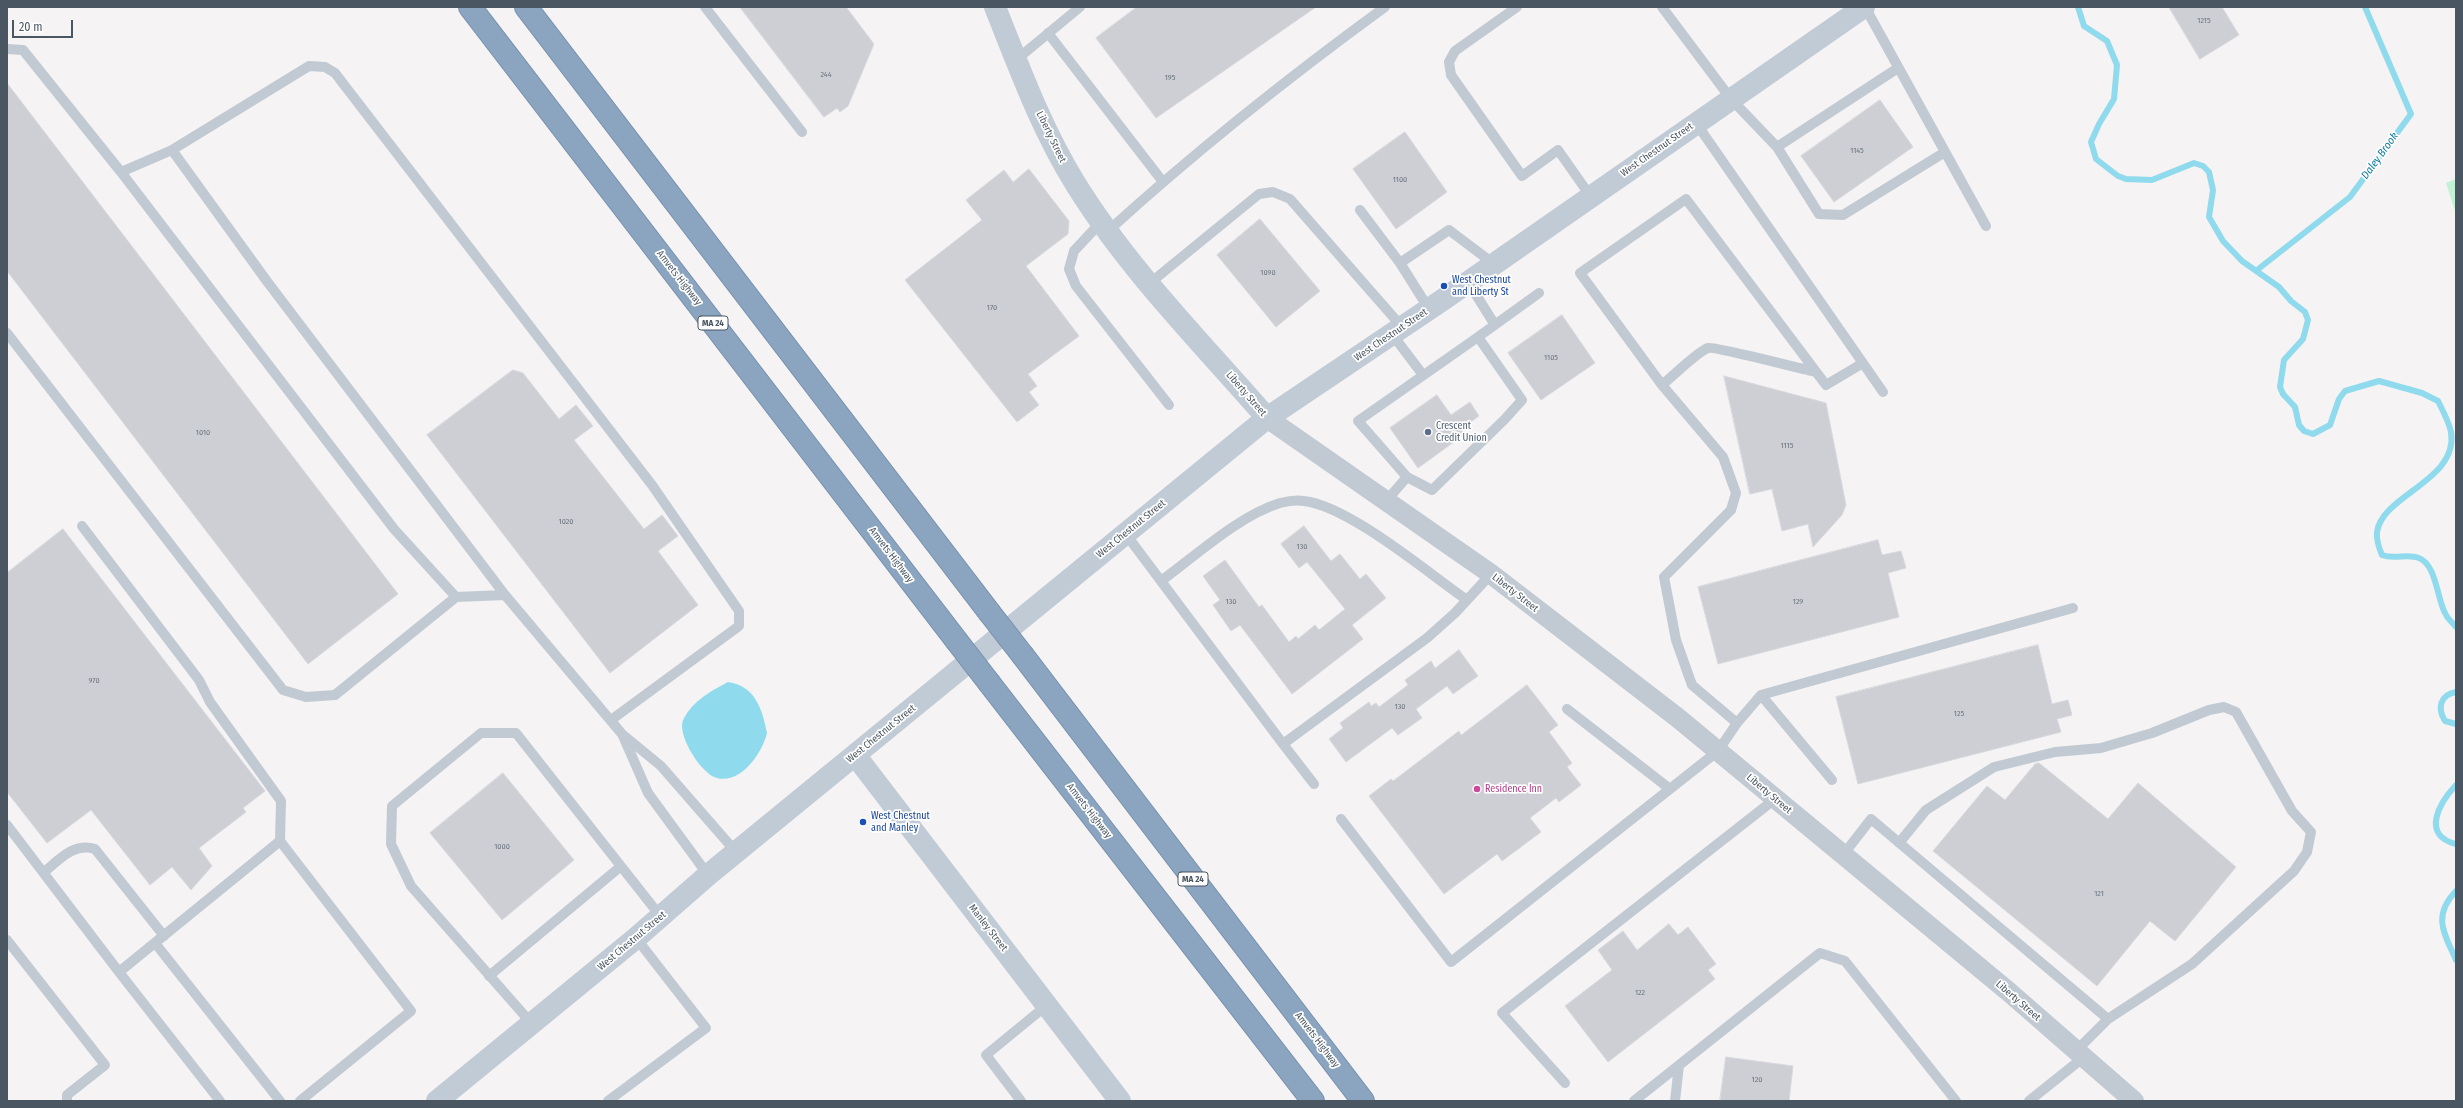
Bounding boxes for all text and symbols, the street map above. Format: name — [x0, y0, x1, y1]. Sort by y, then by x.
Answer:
scale bar — [14, 12, 75, 38]
house number: 1215 — [2197, 16, 2211, 26]
text: 20 m — [19, 20, 43, 34]
house number: 244 — [820, 70, 832, 80]
house number: 195 — [1165, 73, 1175, 83]
street label: Liberty Street — [1033, 110, 1069, 164]
street label: West Chestnut Street — [1618, 121, 1696, 179]
water label: Daley Brook — [2359, 130, 2401, 182]
house number: 1145 — [1850, 146, 1864, 156]
house number: 1100 — [1393, 175, 1407, 185]
street label: Amvets Highway — [654, 248, 704, 308]
house number: 1090 — [1260, 268, 1276, 278]
place label: West Chestnut and Liberty St — [1452, 274, 1511, 298]
marker: West Chestnut and Liberty St — [1439, 281, 1449, 291]
house number: 170 — [987, 303, 997, 313]
street label: West Chestnut Street — [1352, 306, 1430, 364]
road number: MA 24 — [698, 316, 728, 330]
house number: 1105 — [1544, 353, 1558, 363]
street label: Liberty Street — [1223, 369, 1269, 419]
place label: Crescent Credit Union — [1436, 420, 1487, 444]
marker: Crescent Credit Union — [1423, 427, 1433, 437]
house number: 1010 — [196, 428, 210, 438]
house number: 1115 — [1781, 441, 1793, 451]
street label: West Chestnut Street — [1094, 497, 1168, 561]
house number: 1020 — [559, 517, 573, 527]
street label: Amvets Highway — [866, 525, 916, 585]
house number: 130 — [1297, 542, 1307, 552]
street label: Liberty Street — [1490, 571, 1540, 615]
house number: 130 — [1226, 597, 1236, 607]
house number: 129 — [1793, 597, 1803, 607]
house number: 970 — [88, 676, 100, 686]
street label: West Chestnut Street — [844, 702, 918, 766]
house number: 130 — [1395, 702, 1405, 712]
house number: 125 — [1954, 709, 1964, 719]
street label: Liberty Street — [1744, 772, 1794, 816]
street label: Amvets Highway — [1064, 781, 1114, 841]
place label: Residence Inn — [1485, 783, 1542, 795]
marker: Residence Inn — [1472, 784, 1482, 794]
place label: West Chestnut and Manley — [871, 810, 930, 834]
marker: West Chestnut and Manley — [858, 817, 868, 827]
house number: 1000 — [494, 842, 510, 852]
road number: MA 24 — [1178, 872, 1208, 886]
house number: 121 — [2094, 889, 2104, 899]
street label: Manley Street — [966, 902, 1010, 954]
street label: West Chestnut Street — [595, 909, 669, 973]
street label: Liberty Street — [1993, 978, 2043, 1024]
house number: 122 — [1635, 988, 1645, 998]
street label: Amvets Highway — [1292, 1010, 1342, 1070]
house number: 120 — [1752, 1075, 1762, 1085]

